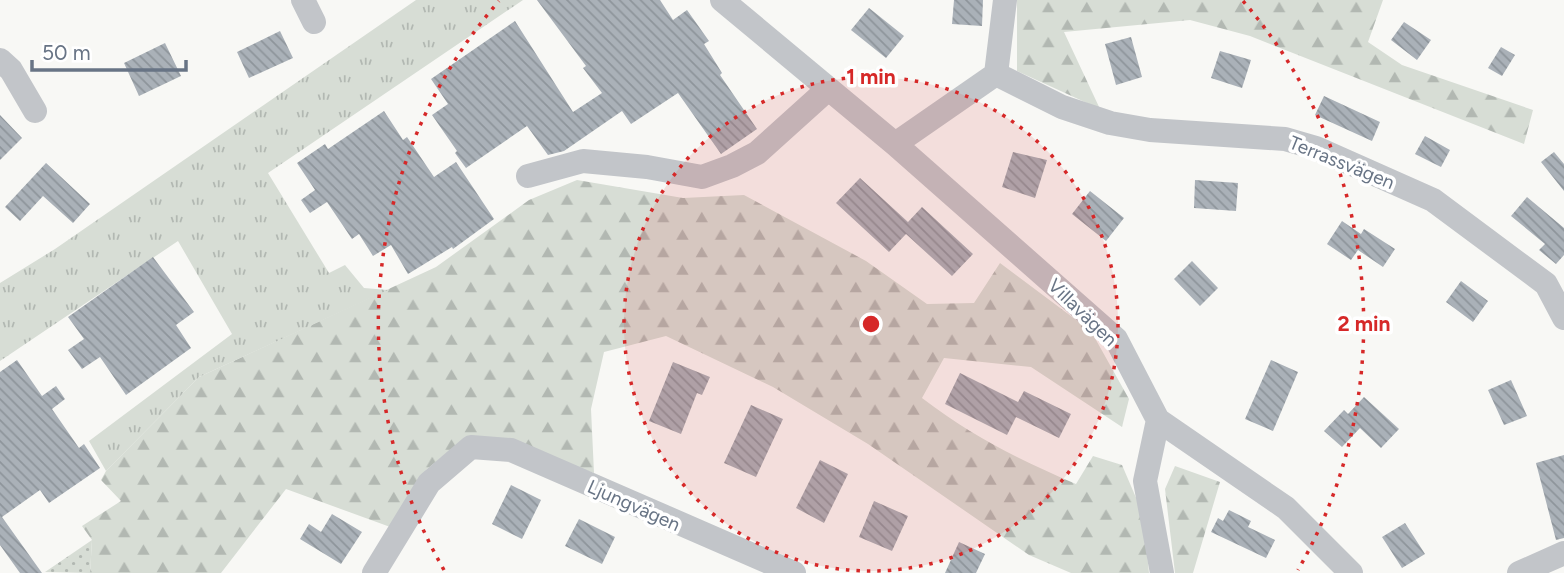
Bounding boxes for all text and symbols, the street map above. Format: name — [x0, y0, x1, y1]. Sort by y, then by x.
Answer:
scale bar — [32, 28, 186, 72]
text: 50 m — [42, 40, 91, 65]
text: 1 min — [846, 64, 896, 89]
street label: Terrassvägen — [1286, 131, 1398, 194]
street label: Villavägen — [1043, 274, 1122, 351]
text: 2 min — [1338, 311, 1390, 336]
centre of rings — [859, 312, 883, 336]
street label: Ljungvägen — [584, 475, 684, 536]

